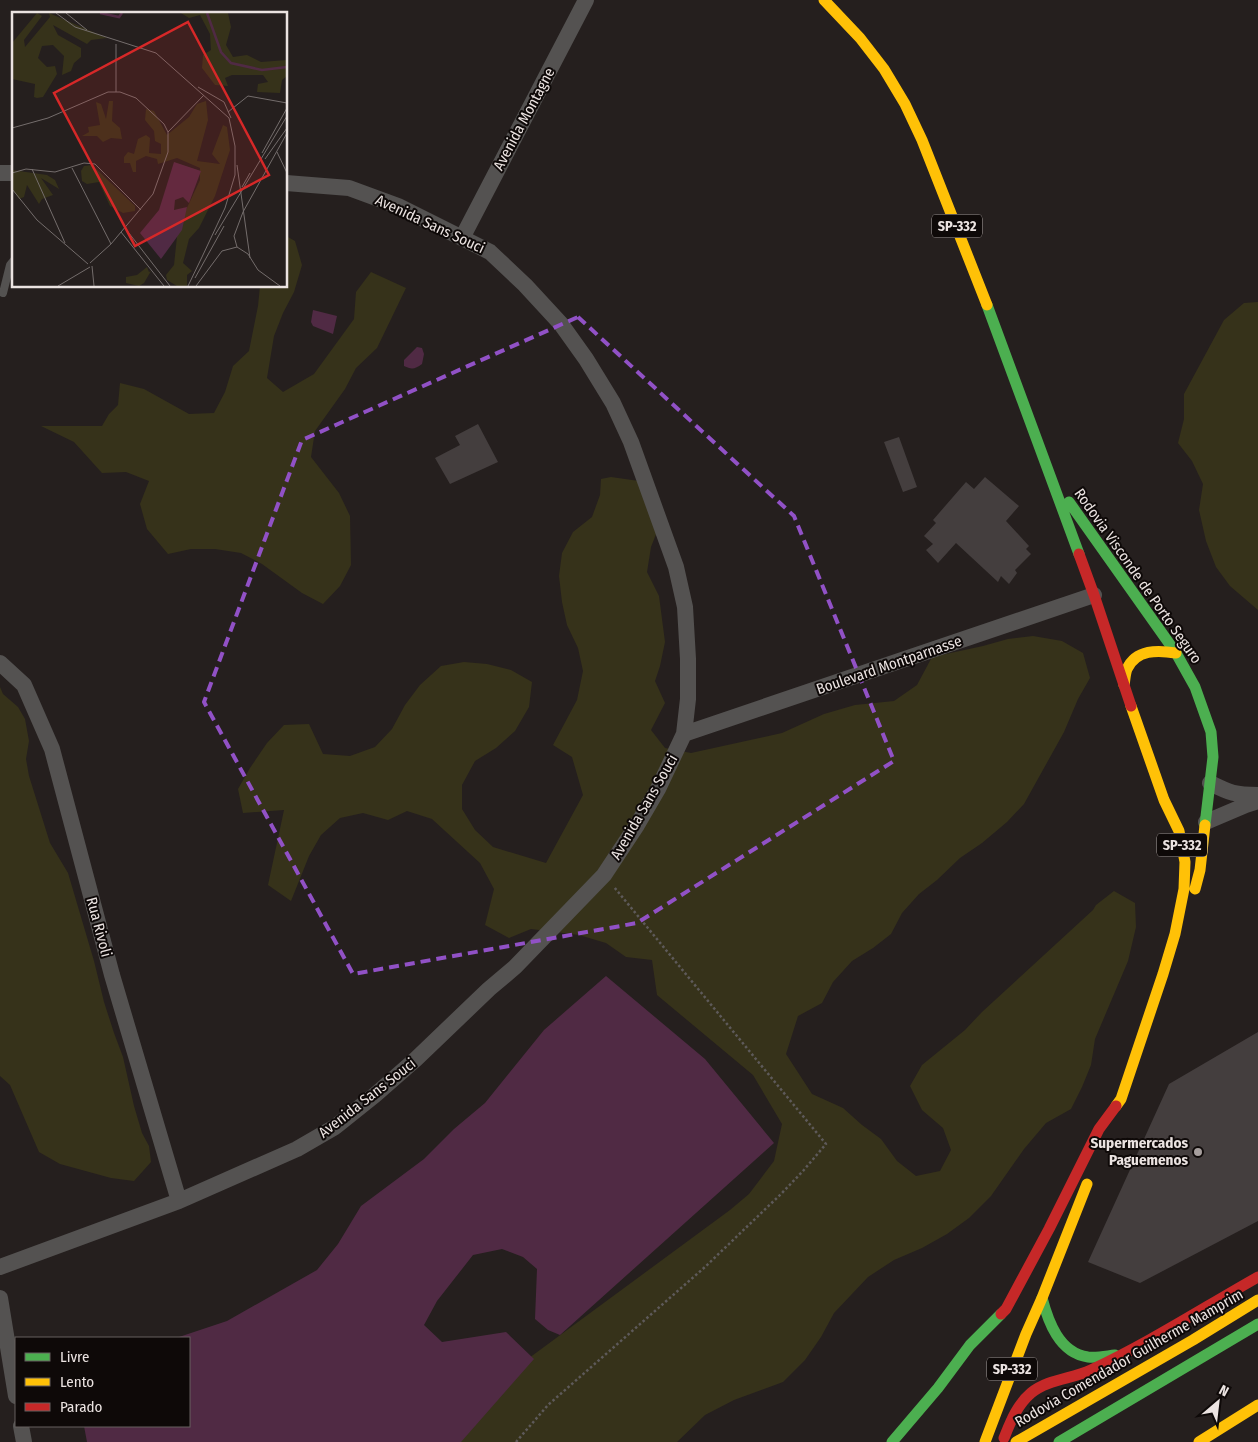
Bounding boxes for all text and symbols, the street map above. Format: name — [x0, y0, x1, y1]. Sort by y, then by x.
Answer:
inset map — [12, 12, 288, 288]
street label: Avenida Montagne — [489, 65, 559, 173]
street label: Avenida Sans Souci — [372, 191, 488, 257]
road number: SP-332 — [932, 215, 982, 238]
street label: Rodovia Visconde de Porto Seguro — [1070, 485, 1206, 667]
street label: Boulevard Montparnasse — [814, 632, 964, 698]
street label: Avenida Sans Souci — [607, 751, 681, 863]
road number: SP-332 — [1157, 834, 1207, 856]
street label: Rua Rivoli — [82, 895, 116, 959]
street label: Avenida Sans Souci — [315, 1054, 419, 1142]
place label: Supermercados Paguemenos — [1090, 1134, 1188, 1169]
marker: Supermercados Paguemenos — [1192, 1146, 1204, 1158]
street label: Rodovia Comendador Guilherme Mamprim — [1012, 1285, 1246, 1431]
legend — [15, 1337, 190, 1427]
text: Livre — [60, 1348, 89, 1366]
road number: SP-332 — [987, 1358, 1037, 1380]
text: Lento — [60, 1373, 94, 1391]
north arrow — [1193, 1377, 1243, 1427]
text: N — [1216, 1381, 1232, 1400]
text: Parado — [60, 1398, 103, 1416]

